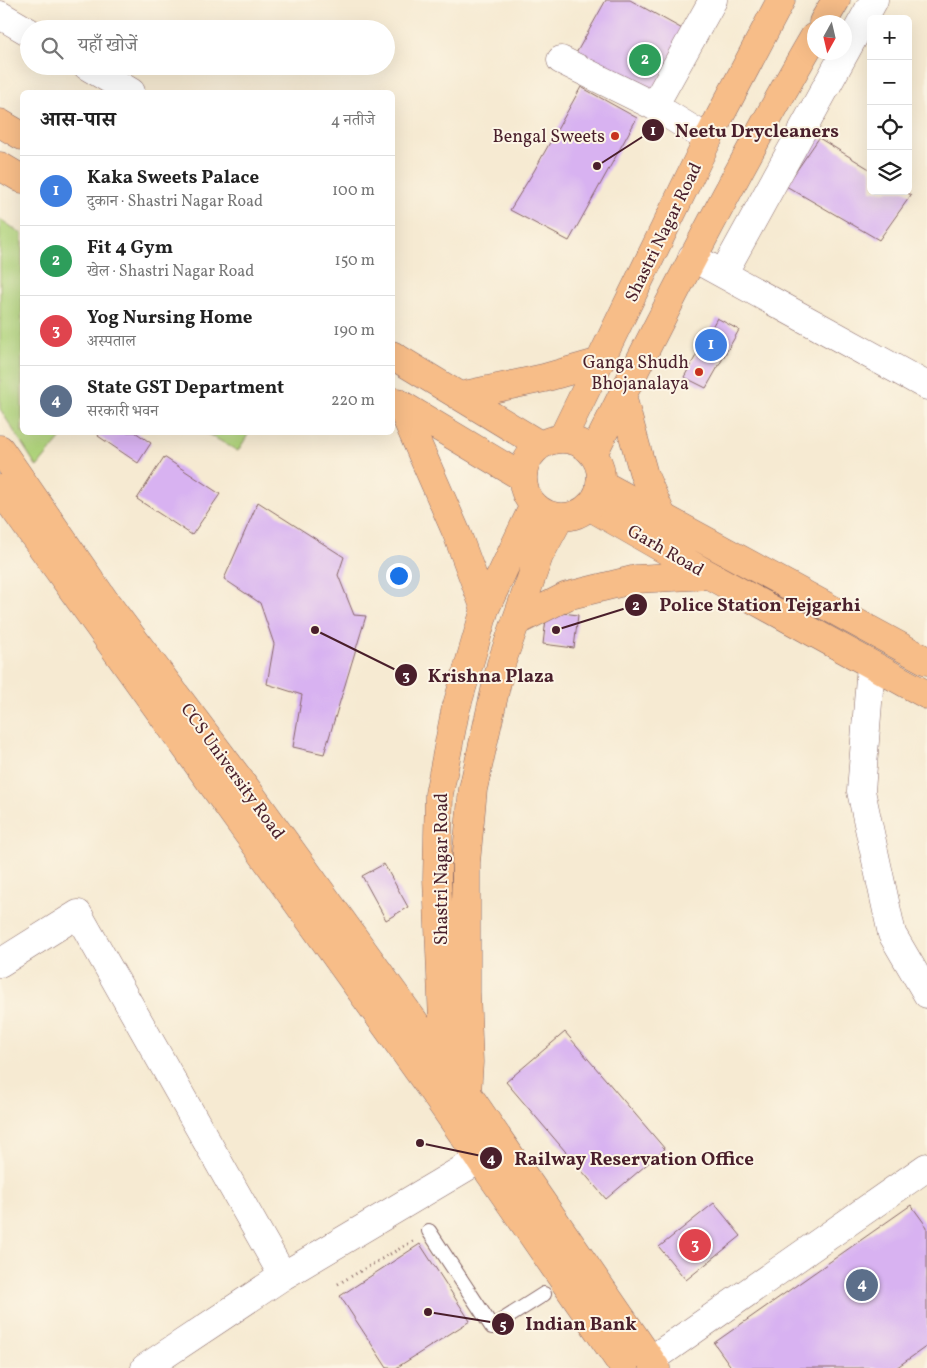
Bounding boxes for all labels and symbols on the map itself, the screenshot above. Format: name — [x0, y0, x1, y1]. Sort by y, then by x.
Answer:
north arrow — [807, 15, 852, 60]
pin: 2 — [629, 41, 661, 79]
callout: Neetu Drycleaners — [640, 113, 849, 147]
text: Neetu Drycleaners — [675, 119, 839, 145]
text: 1 — [650, 121, 656, 142]
place label: Bengal Sweets — [493, 125, 605, 150]
marker: Bengal Sweets — [609, 130, 621, 142]
street label: Shastri Nagar Road — [620, 159, 709, 307]
pin: 1 — [695, 326, 727, 364]
place label: Ganga Shudh Bhojanalaya — [583, 351, 689, 397]
marker: Ganga Shudh Bhojanalaya — [693, 366, 705, 378]
street label: Garh Road — [622, 519, 708, 583]
your location — [386, 563, 412, 589]
callout: Police Station Tejgarhi — [624, 588, 870, 622]
text: Police Station Tejgarhi — [659, 593, 861, 619]
text: 2 — [632, 596, 640, 617]
callout: Krishna Plaza — [393, 658, 565, 692]
text: Krishna Plaza — [428, 664, 554, 690]
text: 3 — [402, 666, 410, 687]
street label: CCS University Road — [174, 698, 290, 845]
street label: Shastri Nagar Road — [430, 793, 455, 945]
callout: Railway Reservation Office — [479, 1141, 764, 1175]
text: Railway Reservation Office — [514, 1147, 754, 1173]
text: 4 — [486, 1149, 496, 1170]
pin: 3 — [679, 1226, 711, 1264]
pin: 4 — [846, 1266, 878, 1304]
callout: Indian Bank — [490, 1307, 647, 1341]
text: Indian Bank — [525, 1312, 637, 1338]
text: 5 — [499, 1315, 507, 1336]

